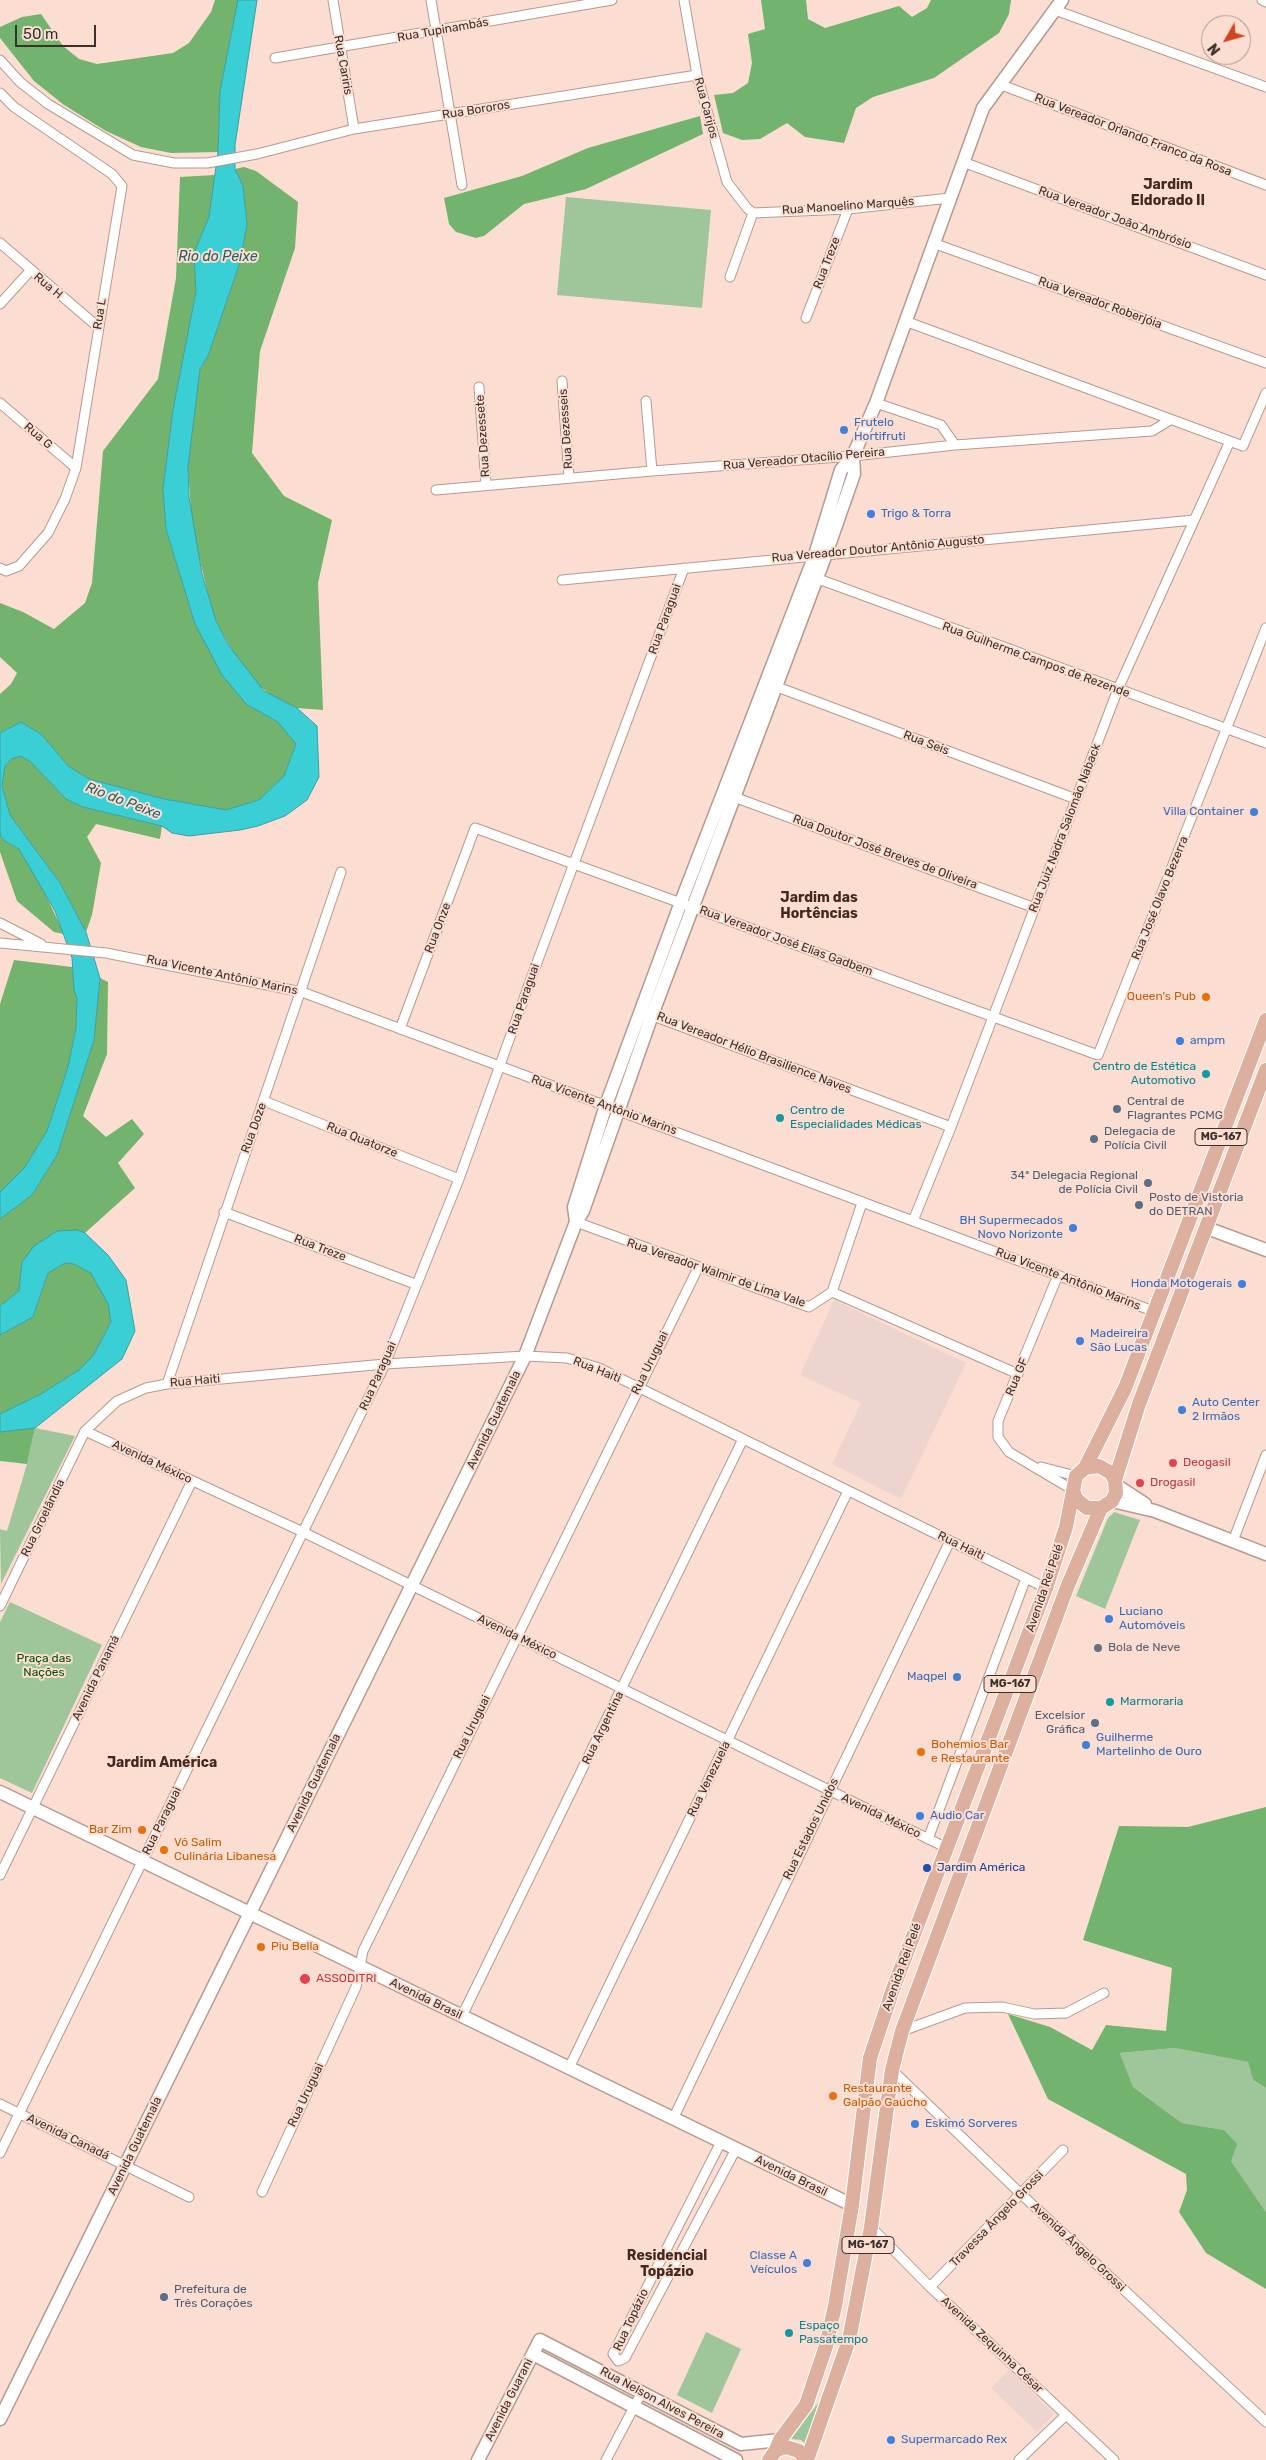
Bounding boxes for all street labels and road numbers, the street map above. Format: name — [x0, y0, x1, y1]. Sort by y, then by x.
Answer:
street label: Rua Tupinambás — [396, 15, 490, 45]
street label: Rua Cariris — [331, 34, 355, 96]
street label: Rua Carijos — [691, 76, 721, 140]
street label: Rua Vereador Orlando Franco da Rosa — [1032, 91, 1234, 179]
street label: Rua Bororos — [441, 98, 511, 122]
street label: Rua Vereador João Ambrósio — [1036, 184, 1194, 252]
street label: Rua Manoelino Marquês — [781, 194, 915, 218]
street label: Rua Treze — [811, 235, 843, 291]
street label: Rua H — [31, 270, 65, 302]
street label: Rua Vereador Roberjóia — [1036, 274, 1164, 332]
street label: Rua L — [90, 297, 110, 331]
street label: Rua Dezesseis — [556, 388, 576, 470]
street label: Rua Dezessete — [473, 394, 493, 478]
street label: Rua G — [21, 420, 55, 452]
street label: Rua Vereador Otacílio Pereira — [723, 445, 885, 473]
street label: Rua Vereador Doutor Antônio Augusto — [771, 533, 985, 565]
street label: Rua Paraguai — [646, 582, 684, 656]
street label: Rua Guilherme Campos de Rezende — [940, 619, 1132, 701]
street label: Rua Seis — [901, 728, 951, 758]
street label: Rua Juiz Nadra Salomão Naback — [1026, 741, 1104, 915]
street label: Rua Doutor José Breves de Oliveira — [791, 812, 979, 892]
street label: Rua José Olavo Bezerra — [1129, 834, 1191, 962]
street label: Rua Onze — [422, 901, 454, 955]
street label: Rua Vereador José Elias Gadbem — [697, 903, 875, 979]
street label: Rua Vicente Antônio Marins — [145, 952, 299, 998]
street label: Rua Paraguai — [505, 962, 543, 1036]
street label: Rua Vereador Hélio Brasilience Naves — [655, 1009, 853, 1097]
street label: Rua Vicente Antônio Marins — [529, 1072, 679, 1138]
street label: Rua Doze — [238, 1101, 270, 1155]
street label: Rua Quatorze — [324, 1119, 400, 1161]
road number: MG-167 — [1195, 1128, 1247, 1146]
street label: Rua Treze — [292, 1232, 348, 1264]
street label: Rua Vereador Walmir de Lima Vale — [625, 1236, 807, 1310]
street label: Rua Vicente Antônio Marins — [994, 1245, 1142, 1313]
street label: Rua Uruguai — [628, 1329, 672, 1397]
street label: Rua Paraguai — [356, 1339, 400, 1413]
street label: Rua Haiti — [571, 1354, 623, 1386]
street label: Rua GF — [1003, 1356, 1031, 1398]
street label: Avenida Guatemala — [464, 1368, 524, 1472]
street label: Rua Haiti — [169, 1372, 221, 1390]
street label: Avenida México — [110, 1437, 194, 1487]
street label: Rua Groelândia — [18, 1477, 68, 1559]
street label: Rua Haiti — [935, 1528, 987, 1564]
street label: Avenida Rei Pelé — [1023, 1542, 1067, 1634]
street label: Avenida México — [475, 1612, 559, 1662]
street label: Avenida Panamá — [69, 1633, 123, 1723]
road number: MG-167 — [984, 1676, 1036, 1692]
street label: Rua Argentina — [579, 1689, 627, 1767]
street label: Rua Uruguai — [450, 1693, 494, 1761]
street label: Avenida Guatemala — [284, 1731, 344, 1835]
street label: Rua Venezuela — [685, 1739, 733, 1819]
street label: Rua Estados Unidos — [780, 1776, 842, 1882]
street label: Rua Paraguai — [139, 1785, 185, 1857]
street label: Avenida México — [839, 1791, 923, 1841]
street label: Avenida Rei Pelé — [879, 1921, 925, 2013]
street label: Avenida Brasil — [387, 1975, 465, 2023]
street label: Rua Uruguai — [285, 2061, 327, 2129]
street label: Avenida Guatemala — [105, 2094, 165, 2198]
street label: Avenida Canadá — [24, 2111, 112, 2163]
street label: Avenida Brasil — [752, 2152, 830, 2200]
street label: Travessa Ângelo Grossi — [947, 2168, 1047, 2270]
street label: Avenida Ângelo Grossi — [1028, 2199, 1128, 2295]
road number: MG-167 — [842, 2236, 894, 2254]
street label: Rua Topázio — [610, 2287, 652, 2353]
street label: Avenida Zequinha César — [938, 2294, 1046, 2396]
street label: Avenida Guarani — [482, 2356, 536, 2444]
street label: Rua Nelson Alves Pereira — [597, 2364, 727, 2442]

